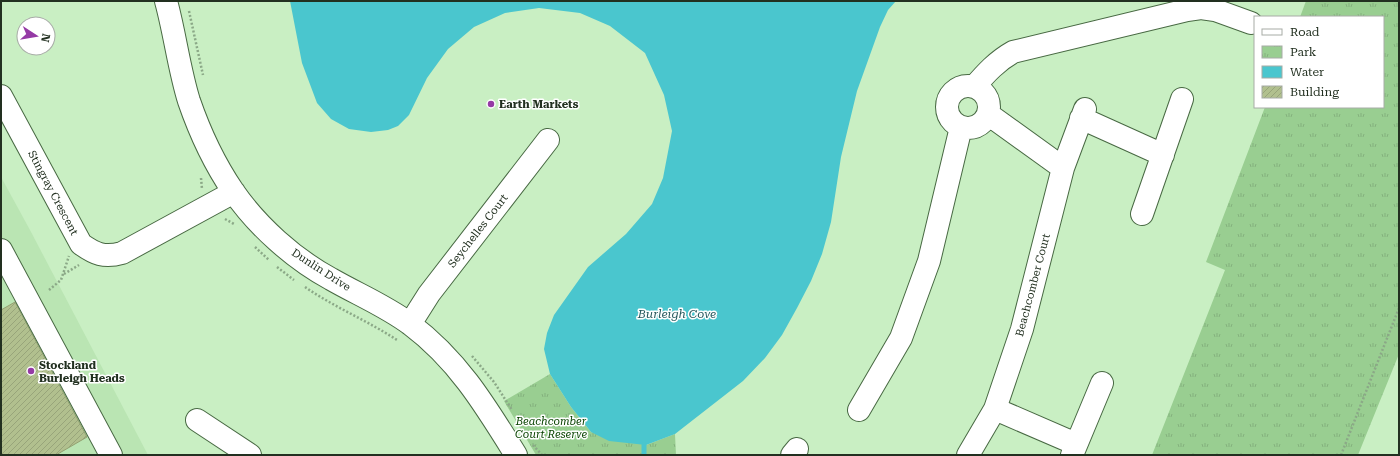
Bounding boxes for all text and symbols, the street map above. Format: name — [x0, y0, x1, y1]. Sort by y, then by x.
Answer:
north arrow — [16, 16, 56, 56]
legend — [1254, 16, 1384, 108]
text: Road — [1290, 25, 1320, 39]
text: N — [38, 32, 53, 44]
text: Park — [1290, 45, 1317, 59]
text: Water — [1290, 65, 1324, 79]
text: Building — [1290, 85, 1339, 99]
place label: Earth Markets — [499, 98, 579, 111]
marker: Earth Markets — [486, 99, 496, 109]
street label: Stingray Crescent — [25, 148, 81, 238]
street label: Seychelles Court — [445, 192, 511, 270]
street label: Beachcomber Court — [1013, 232, 1053, 338]
street label: Dunlin Drive — [289, 246, 353, 294]
water label: Burleigh Cove — [637, 307, 716, 321]
place label: Stockland Burleigh Heads — [39, 359, 125, 385]
marker: Stockland Burleigh Heads — [26, 366, 36, 376]
park label: Beachcomber Court Reserve — [515, 415, 588, 441]

